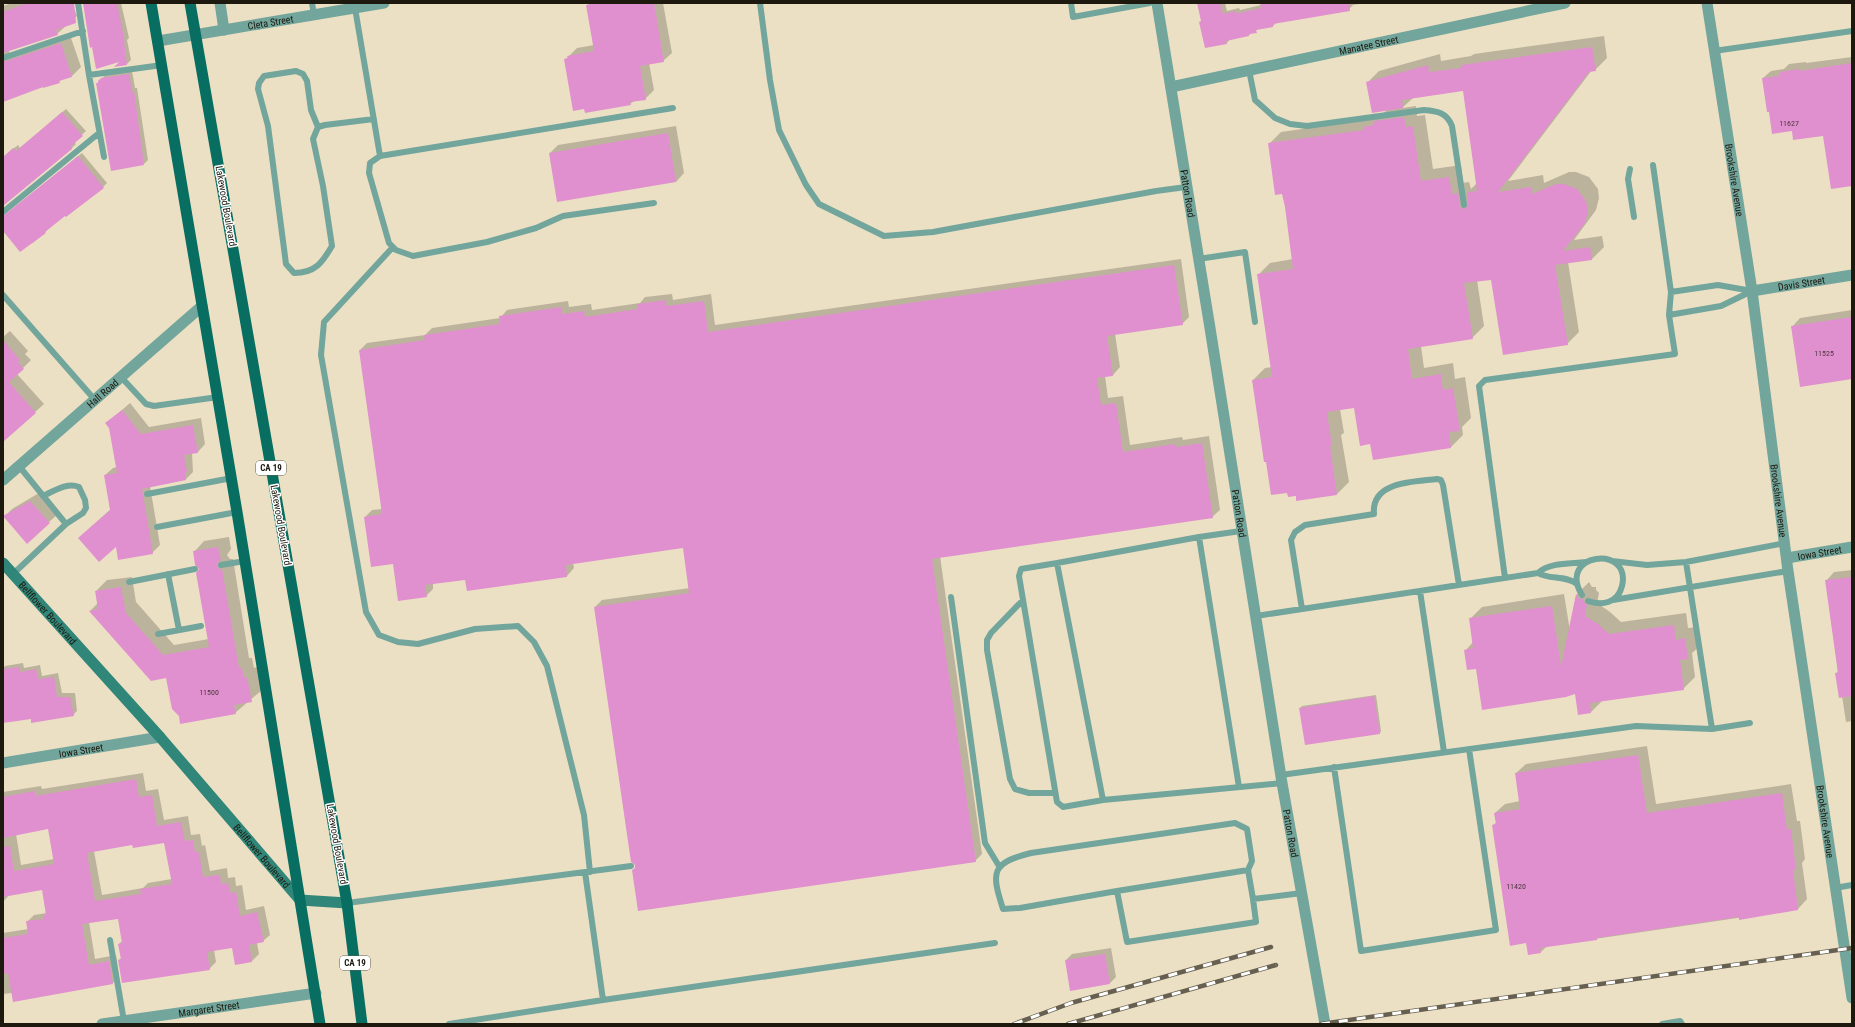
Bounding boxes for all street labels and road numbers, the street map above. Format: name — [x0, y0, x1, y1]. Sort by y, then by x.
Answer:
street label: Cleta Street — [247, 13, 294, 31]
street label: Manatee Street — [1338, 33, 1399, 57]
street label: Brookshire Avenue — [1724, 143, 1746, 217]
street label: Lakewood Boulevard — [214, 165, 239, 247]
street label: Patton Road — [1179, 169, 1197, 218]
street label: Davis Street — [1777, 274, 1826, 292]
street label: Hall Road — [84, 376, 120, 410]
road number: CA 19 — [256, 461, 286, 475]
street label: Brookshire Avenue — [1769, 464, 1789, 538]
street label: Lakewood Boulevard — [269, 484, 294, 566]
street label: Patton Road — [1230, 489, 1249, 538]
street label: Iowa Street — [1797, 543, 1842, 562]
street label: Bellflower Boulevard — [17, 579, 79, 646]
street label: Iowa Street — [58, 741, 104, 759]
street label: Brookshire Avenue — [1815, 784, 1836, 859]
street label: Lakewood Boulevard — [325, 803, 350, 885]
street label: Patton Road — [1281, 808, 1301, 858]
street label: Bellflower Boulevard — [232, 822, 293, 890]
road number: CA 19 — [340, 956, 370, 970]
street label: Margaret Street — [178, 999, 240, 1018]

